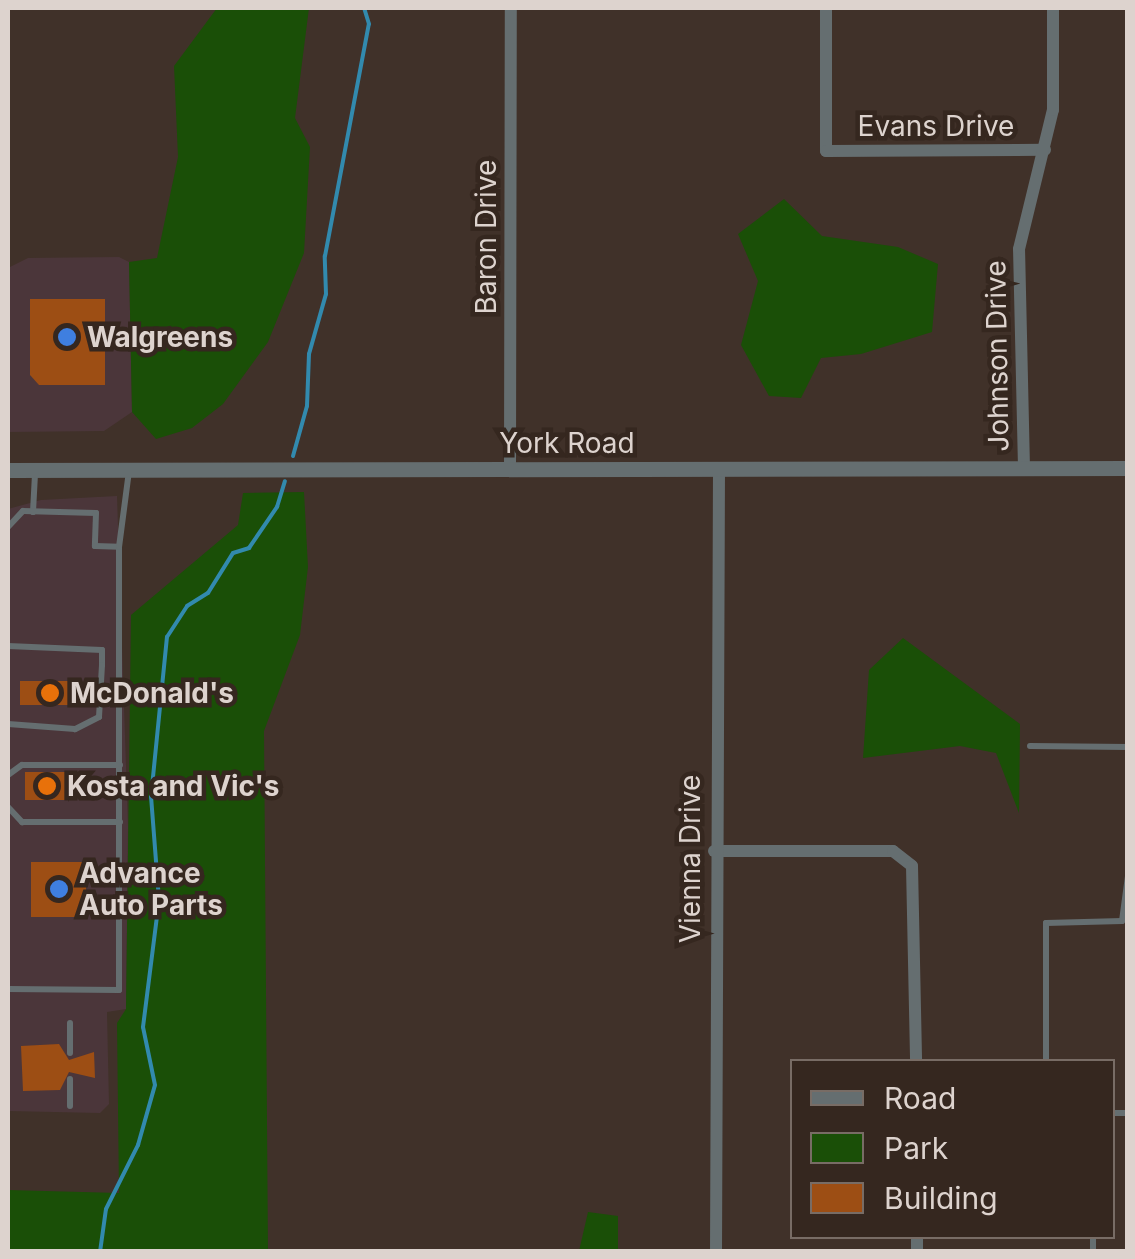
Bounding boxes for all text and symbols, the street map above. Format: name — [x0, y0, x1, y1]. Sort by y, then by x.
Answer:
street label: Evans Drive — [858, 109, 1014, 143]
street label: Baron Drive — [469, 160, 503, 314]
street label: Johnson Drive — [979, 260, 1015, 452]
place label: Walgreens — [87, 320, 233, 354]
marker: Walgreens — [56, 326, 78, 348]
street label: York Road — [499, 426, 635, 460]
place label: McDonald's — [70, 676, 234, 710]
marker: McDonald's — [39, 682, 61, 704]
place label: Kosta and Vic's — [67, 769, 279, 803]
marker: Kosta and Vic's — [36, 775, 58, 797]
street label: Vienna Drive — [673, 775, 707, 943]
place label: Advance Auto Parts — [79, 856, 223, 922]
marker: Advance Auto Parts — [48, 878, 70, 900]
legend — [790, 1059, 1115, 1239]
text: Road — [884, 1080, 956, 1116]
text: Park — [884, 1130, 948, 1166]
text: Building — [884, 1180, 998, 1216]

